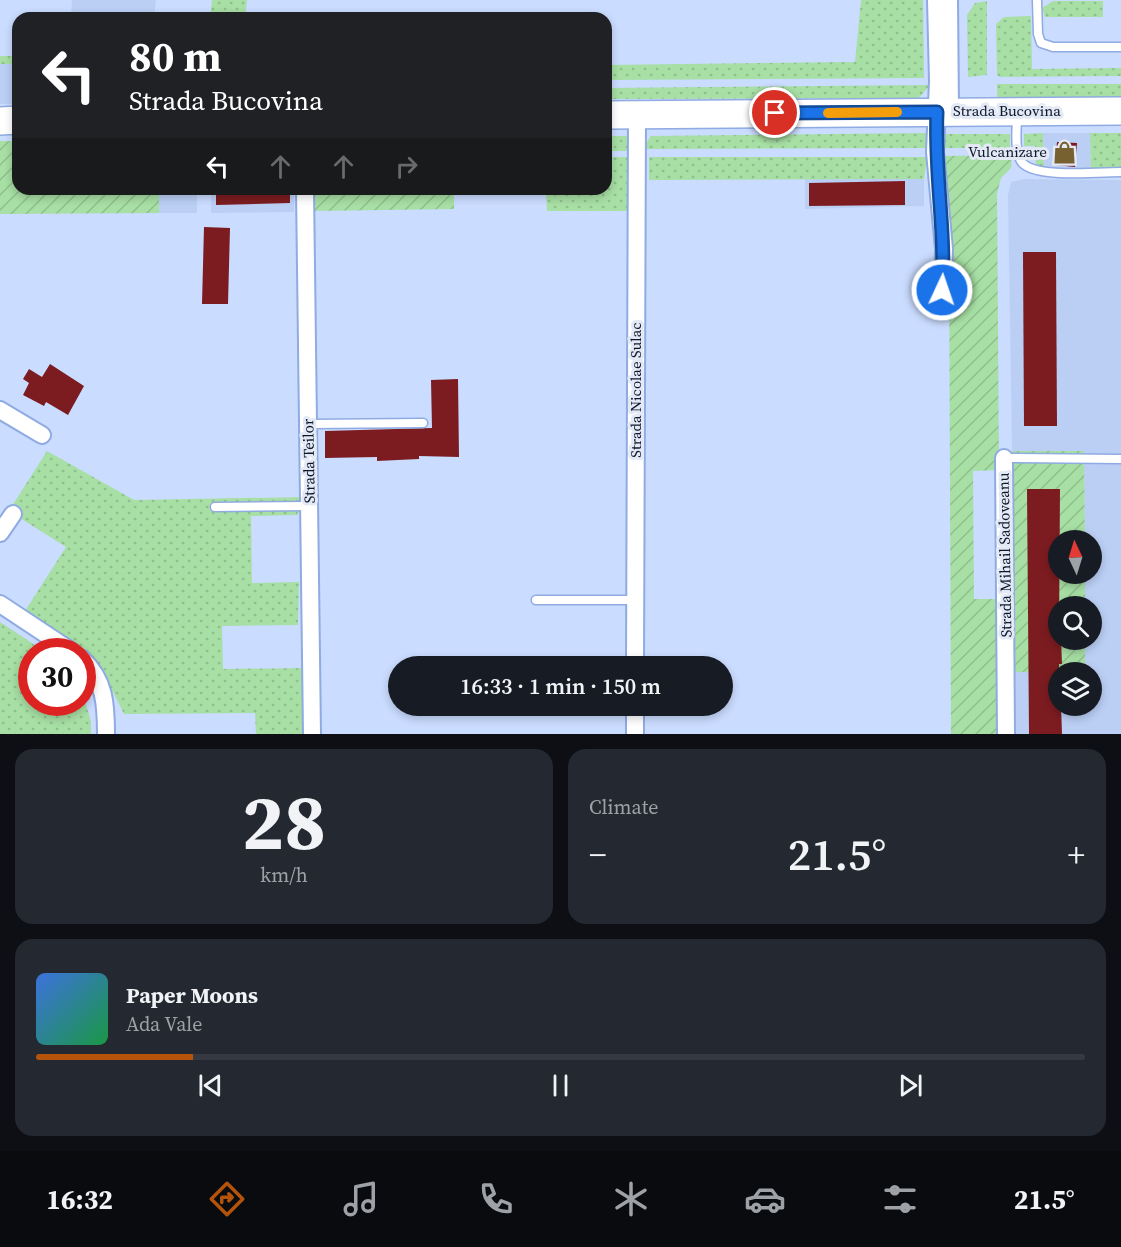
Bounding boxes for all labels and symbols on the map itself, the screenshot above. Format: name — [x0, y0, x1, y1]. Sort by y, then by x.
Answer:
pin — [749, 87, 800, 138]
street label: Strada Bucovina — [953, 100, 1061, 121]
shop icon: Vulcanizare — [1052, 139, 1078, 165]
place label: Vulcanizare — [968, 141, 1047, 162]
position arrow — [910, 258, 974, 322]
street label: Strada Nicolae Sulac — [625, 322, 646, 458]
street label: Strada Teilor — [297, 418, 320, 503]
street label: Strada Mihail Sadoveanu — [993, 472, 1016, 638]
north arrow — [1048, 530, 1102, 584]
speed limit sign: 30 — [18, 638, 96, 716]

